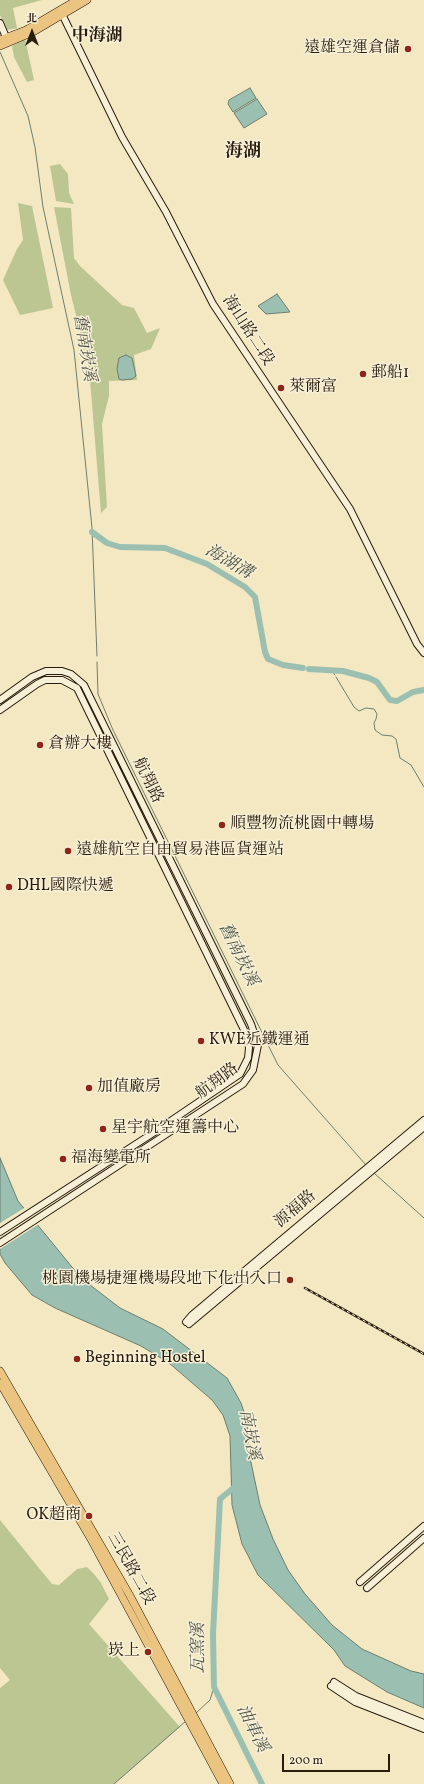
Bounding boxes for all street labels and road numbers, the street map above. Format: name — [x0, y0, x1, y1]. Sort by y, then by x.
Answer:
street label: 海山路二段 — [217, 292, 277, 370]
street label: 航翔路 — [128, 755, 166, 807]
street label: 航翔路 — [193, 1060, 243, 1104]
street label: 源福路 — [271, 1187, 321, 1233]
street label: 三民路二段 — [102, 1529, 158, 1609]

